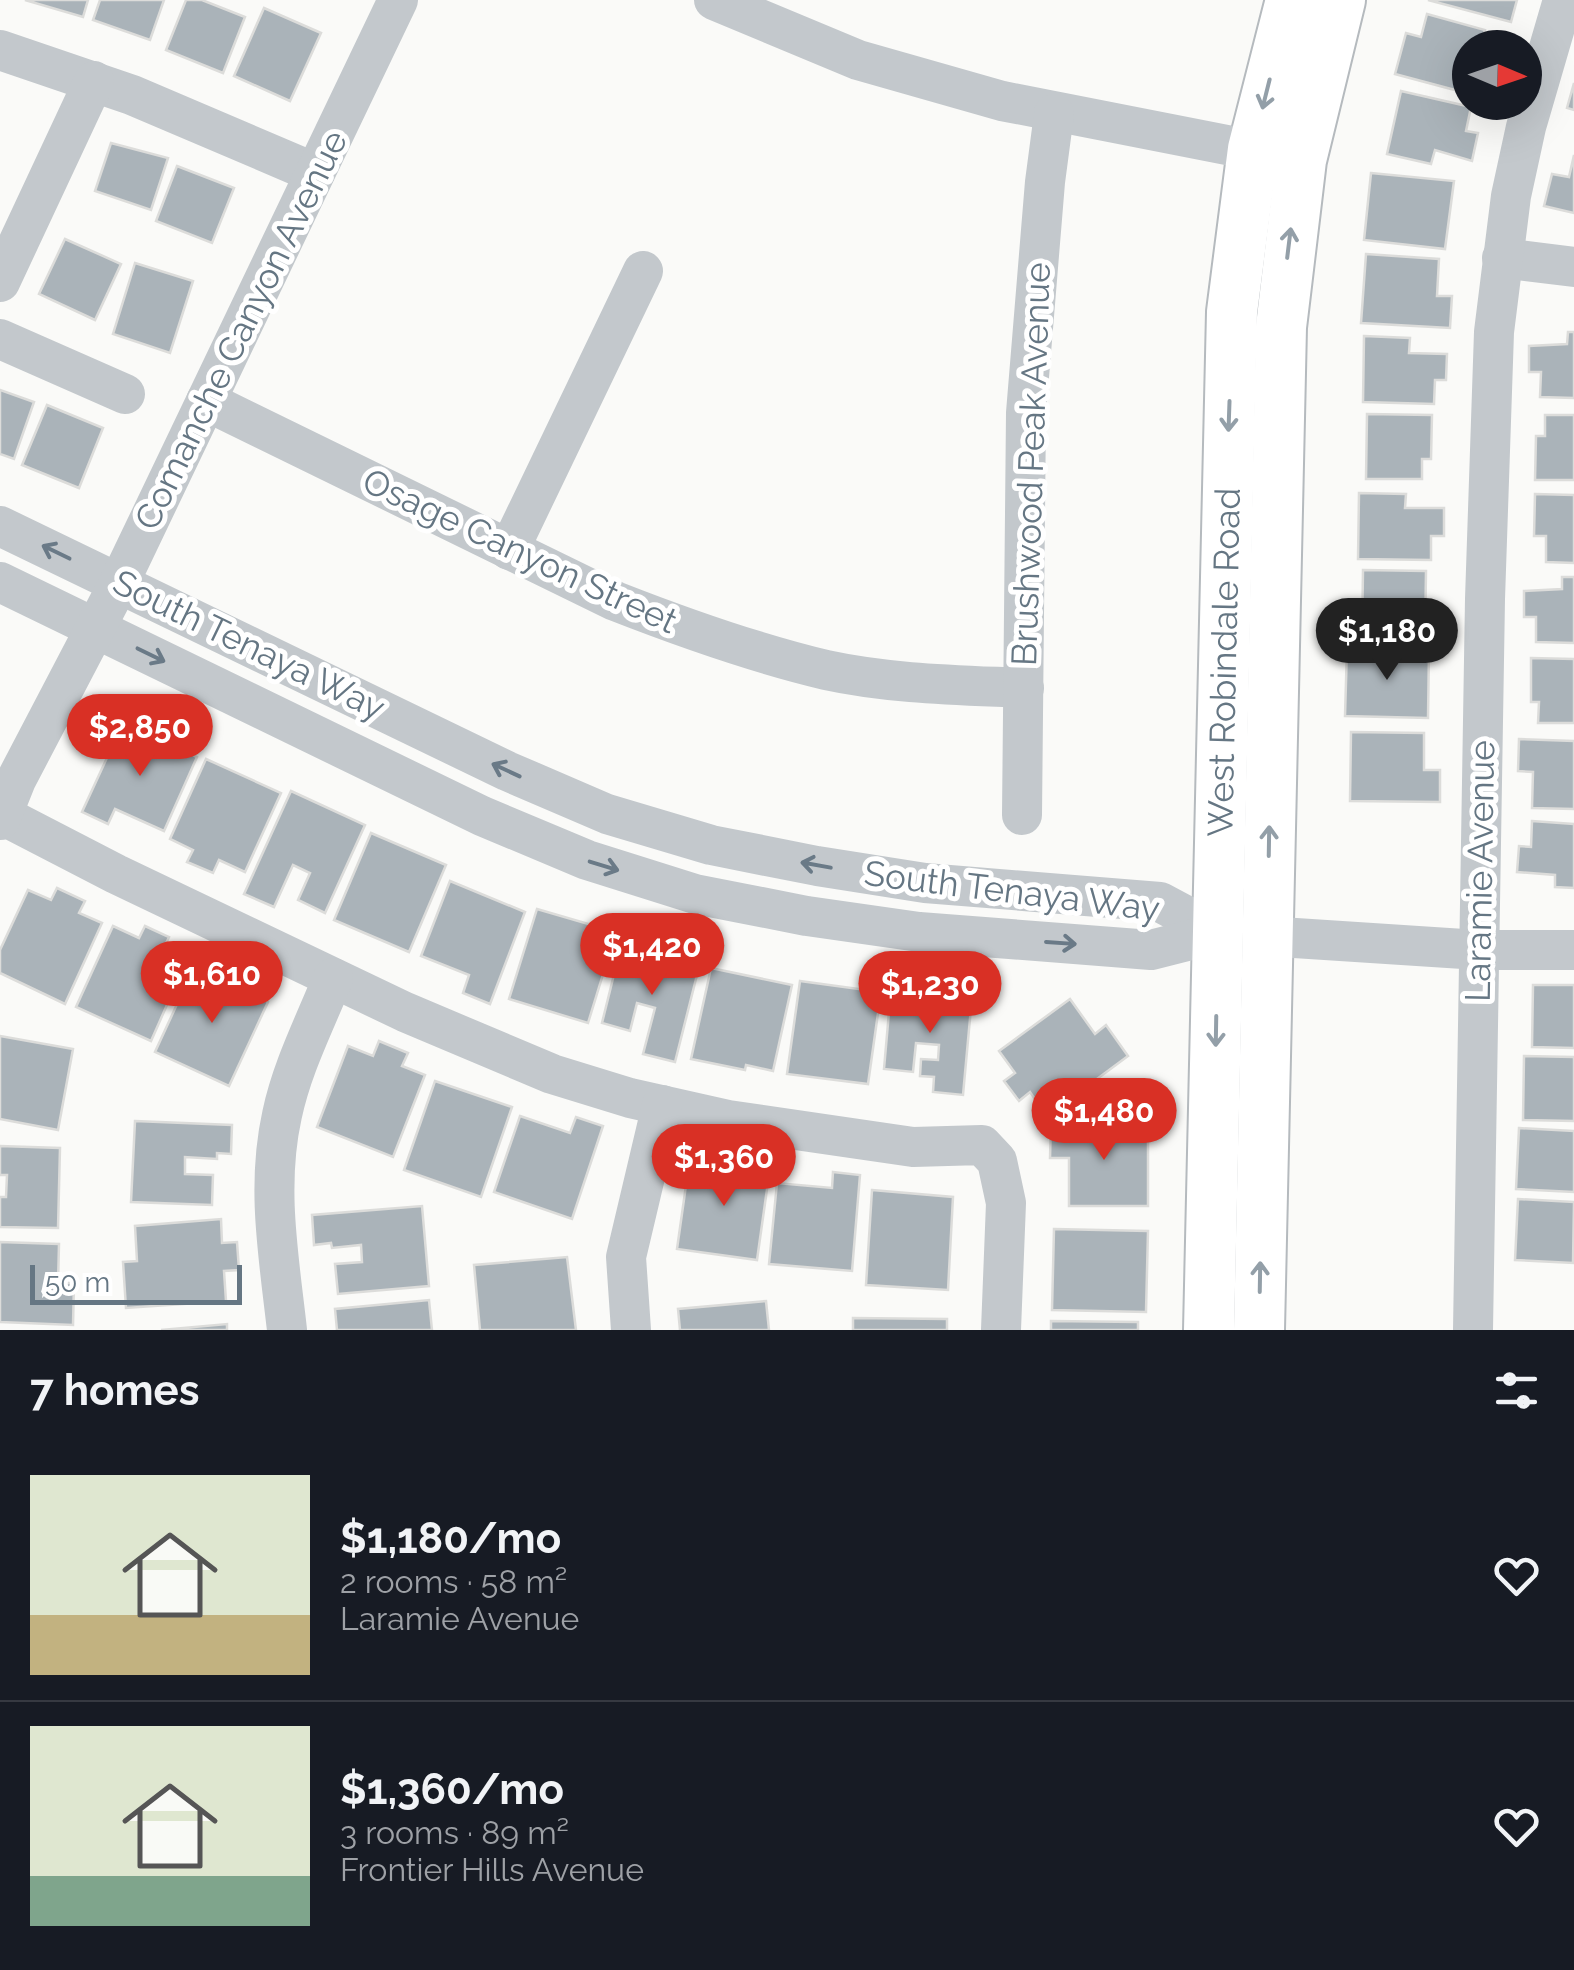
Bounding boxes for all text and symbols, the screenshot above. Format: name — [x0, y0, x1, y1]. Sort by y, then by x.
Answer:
north arrow — [1452, 30, 1542, 120]
map controls — [1452, 30, 1542, 120]
one-way arrow — [1256, 78, 1275, 109]
street label: Comanche Canyon Avenue — [126, 124, 355, 536]
one-way arrow — [1280, 228, 1299, 260]
street label: Brushwood Peak Avenue — [1003, 262, 1058, 666]
one-way arrow — [1220, 400, 1239, 432]
street label: Osage Canyon Street — [357, 460, 684, 642]
street label: West Robindale Road — [1199, 487, 1248, 837]
one-way arrow — [42, 541, 72, 560]
street label: South Tenaya Way — [107, 561, 392, 728]
pin: $1,180 — [1306, 598, 1468, 683]
text: $1,180 — [1338, 612, 1436, 649]
one-way arrow — [135, 646, 165, 665]
pin: $2,850 — [59, 694, 221, 779]
text: $2,850 — [89, 708, 191, 745]
street label: Laramie Avenue — [1457, 740, 1502, 1002]
one-way arrow — [491, 760, 522, 778]
one-way arrow — [1260, 826, 1278, 858]
street label: South Tenaya Way — [862, 852, 1162, 929]
one-way arrow — [800, 855, 832, 874]
one-way arrow — [588, 858, 619, 876]
pin: $1,420 — [571, 913, 733, 998]
text: $1,420 — [602, 927, 702, 964]
one-way arrow — [1044, 933, 1076, 952]
pin: $1,610 — [131, 941, 293, 1026]
pin: $1,230 — [849, 951, 1011, 1036]
text: $1,610 — [163, 955, 261, 992]
text: $1,230 — [880, 965, 980, 1002]
one-way arrow — [1206, 1014, 1226, 1046]
pin: $1,480 — [1023, 1078, 1185, 1163]
text: $1,480 — [1054, 1092, 1154, 1129]
pin: $1,360 — [643, 1124, 805, 1209]
text: $1,360 — [674, 1138, 774, 1175]
scale bar — [30, 1260, 242, 1304]
one-way arrow — [1251, 1261, 1270, 1293]
text: 50 m — [45, 1266, 110, 1299]
icon: filters — [1489, 1363, 1544, 1418]
text: 7 homes — [30, 1366, 199, 1415]
text: $1,180/mo — [340, 1514, 561, 1563]
icon: home — [110, 1515, 230, 1635]
icon: heart — [1489, 1548, 1544, 1603]
text: 2 rooms · 58 m² — [340, 1563, 567, 1600]
text: Laramie Avenue — [340, 1600, 579, 1637]
text: $1,360/mo — [340, 1765, 564, 1814]
icon: home — [110, 1766, 230, 1886]
icon: heart — [1489, 1799, 1544, 1854]
text: 3 rooms · 89 m² — [340, 1814, 569, 1851]
text: Frontier Hills Avenue — [340, 1851, 644, 1888]

